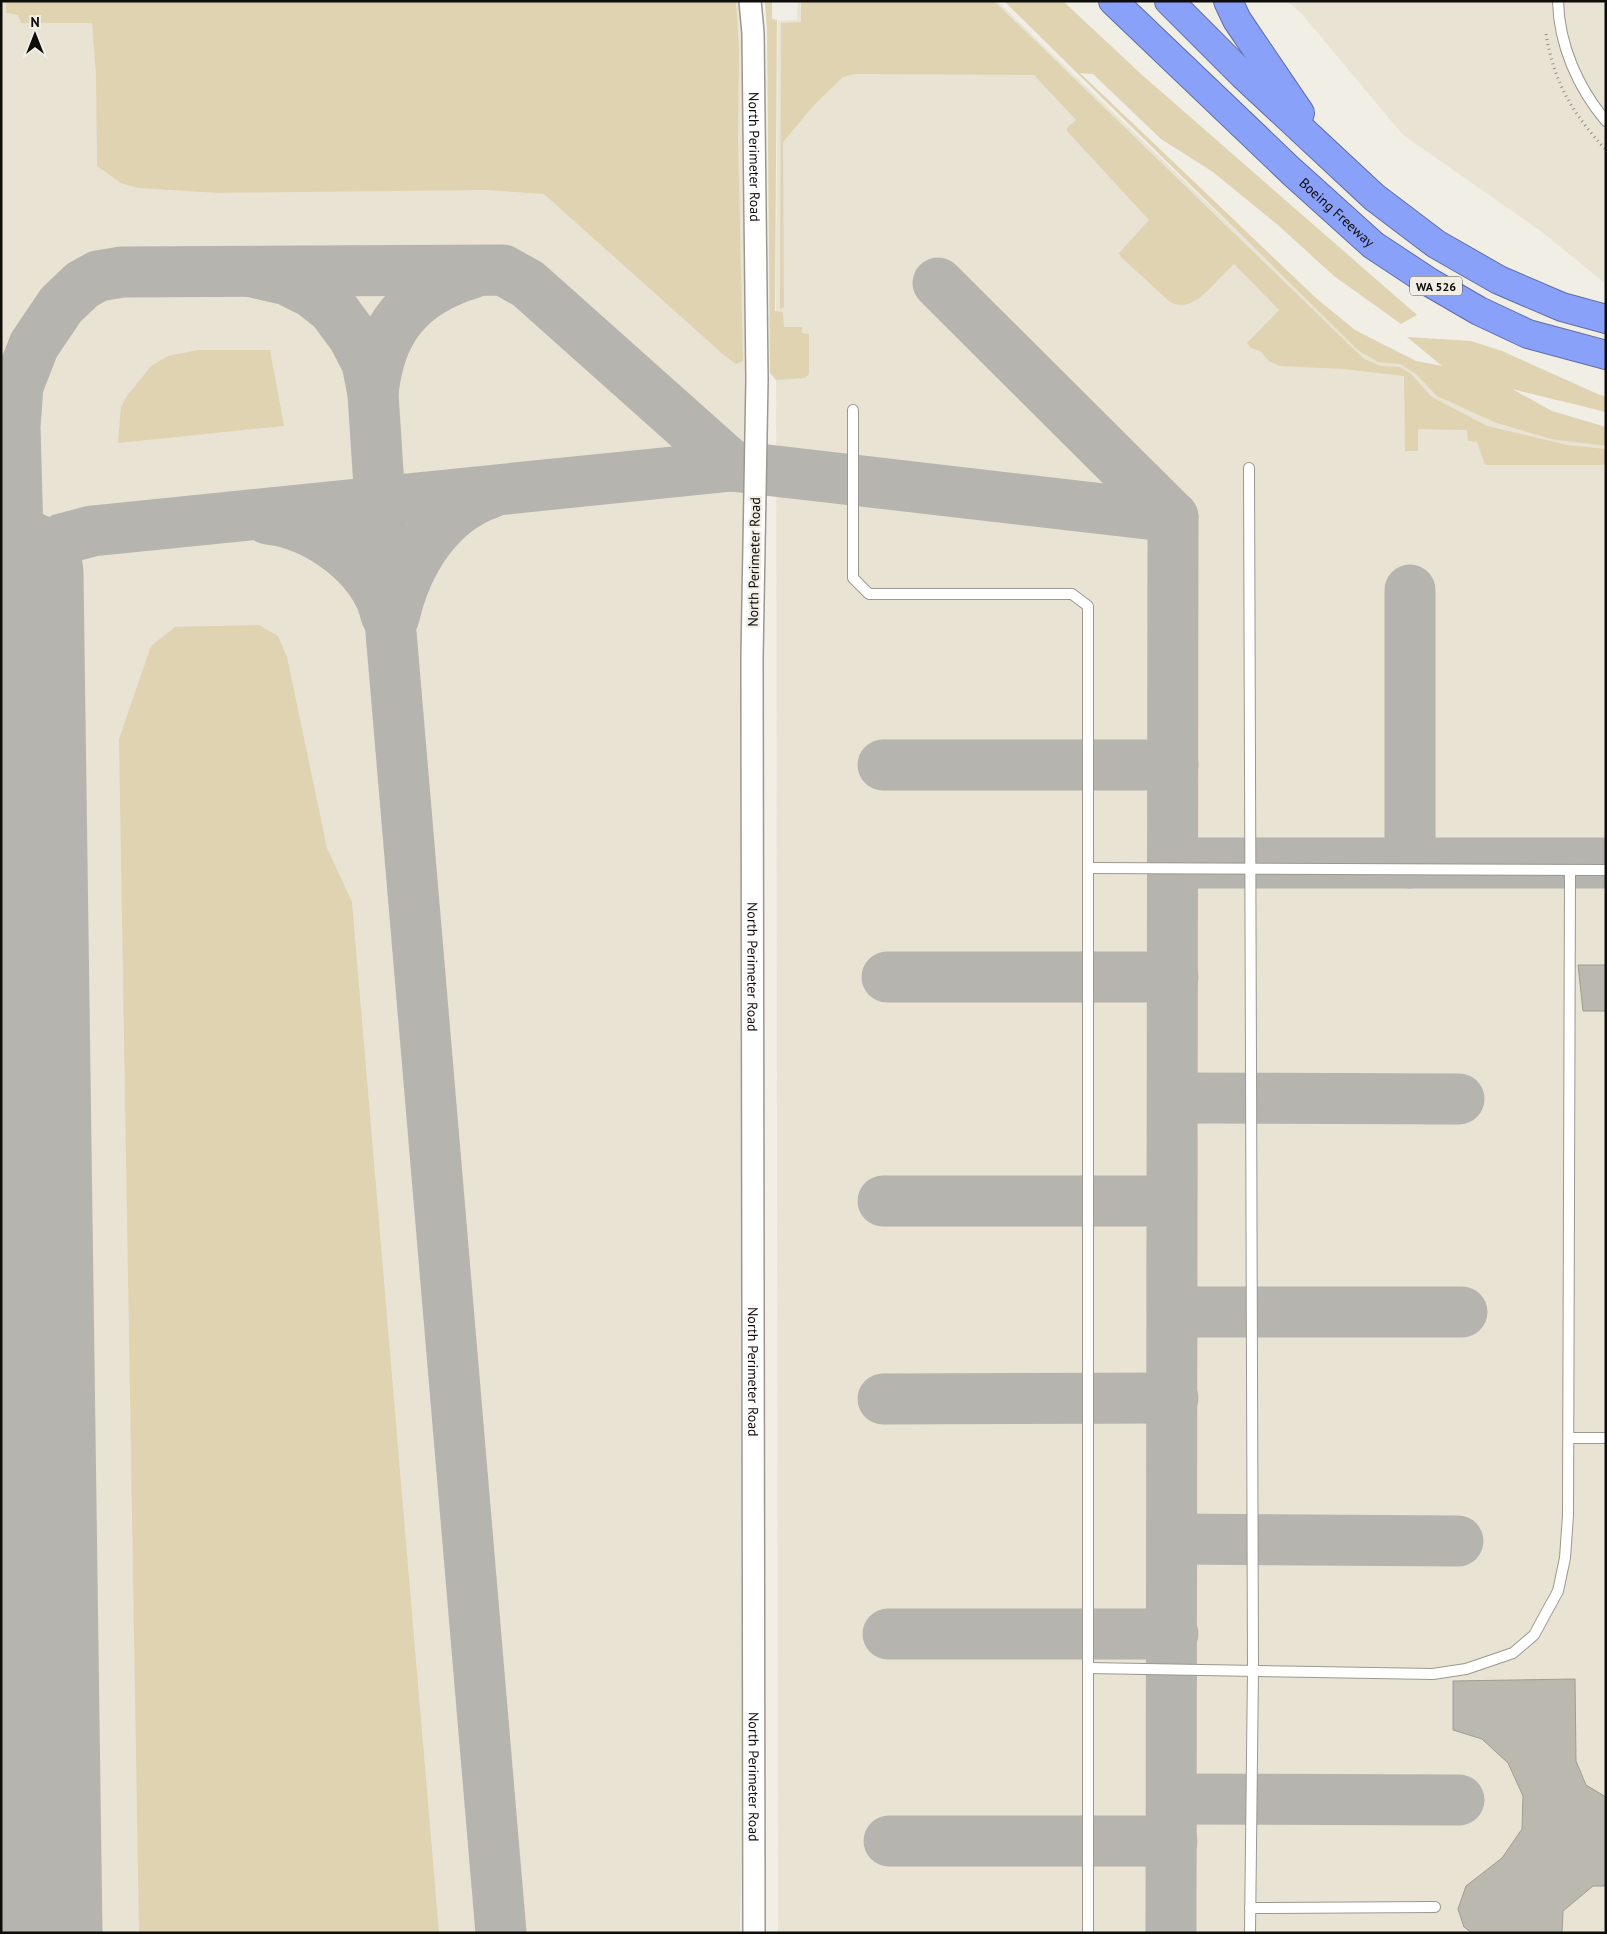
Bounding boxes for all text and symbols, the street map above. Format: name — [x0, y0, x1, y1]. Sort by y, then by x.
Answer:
north arrow — [10, 10, 60, 60]
text: N — [30, 13, 40, 31]
street label: North Perimeter Road — [745, 92, 764, 222]
street label: Boeing Freeway — [1296, 174, 1379, 251]
road number: WA 526 — [1410, 276, 1462, 296]
street label: North Perimeter Road — [744, 497, 764, 627]
street label: North Perimeter Road — [743, 902, 762, 1032]
street label: North Perimeter Road — [744, 1307, 762, 1437]
street label: North Perimeter Road — [745, 1712, 763, 1842]

